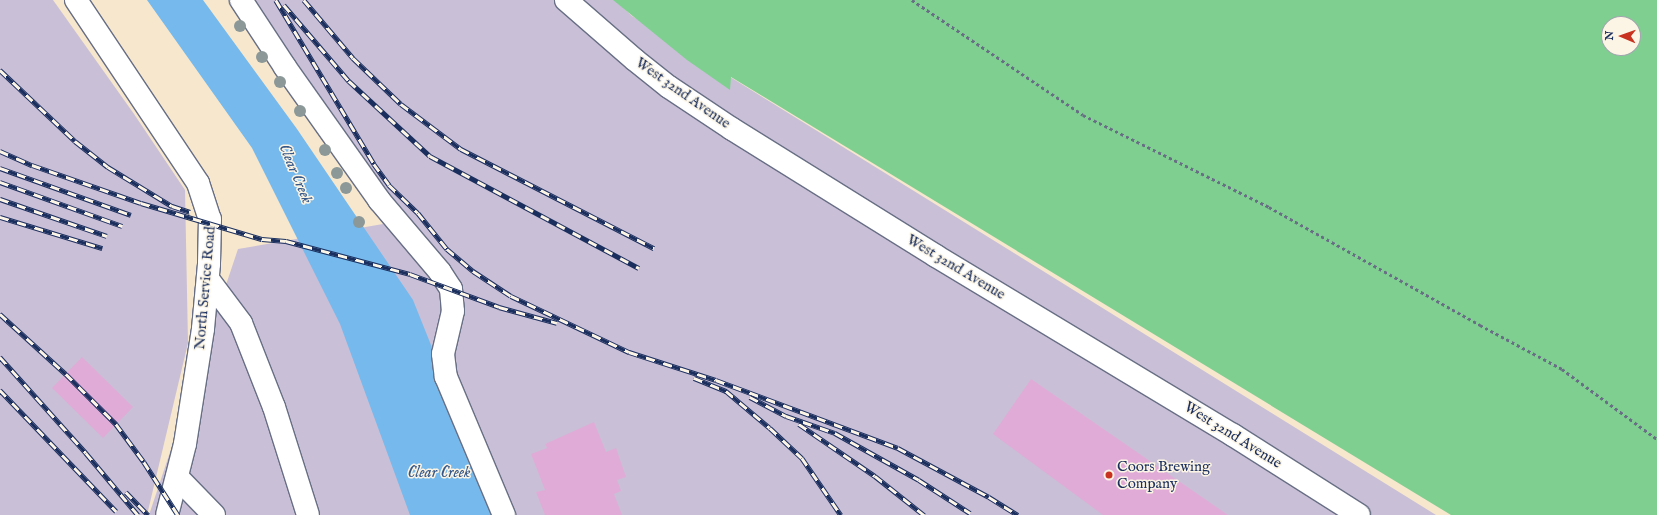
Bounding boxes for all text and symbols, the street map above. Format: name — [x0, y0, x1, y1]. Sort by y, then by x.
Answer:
north arrow — [1601, 16, 1641, 56]
text: N — [1603, 31, 1617, 41]
street label: West 32nd Avenue — [632, 54, 734, 132]
water label: Clear Creek — [274, 141, 316, 207]
street label: North Service Road — [191, 226, 219, 350]
street label: West 32nd Avenue — [903, 230, 1009, 304]
street label: West 32nd Avenue — [1181, 398, 1285, 472]
place label: Coors Brewing Company — [1117, 457, 1210, 492]
water label: Clear Creek — [407, 463, 471, 483]
marker: Coors Brewing Company — [1104, 470, 1114, 480]

